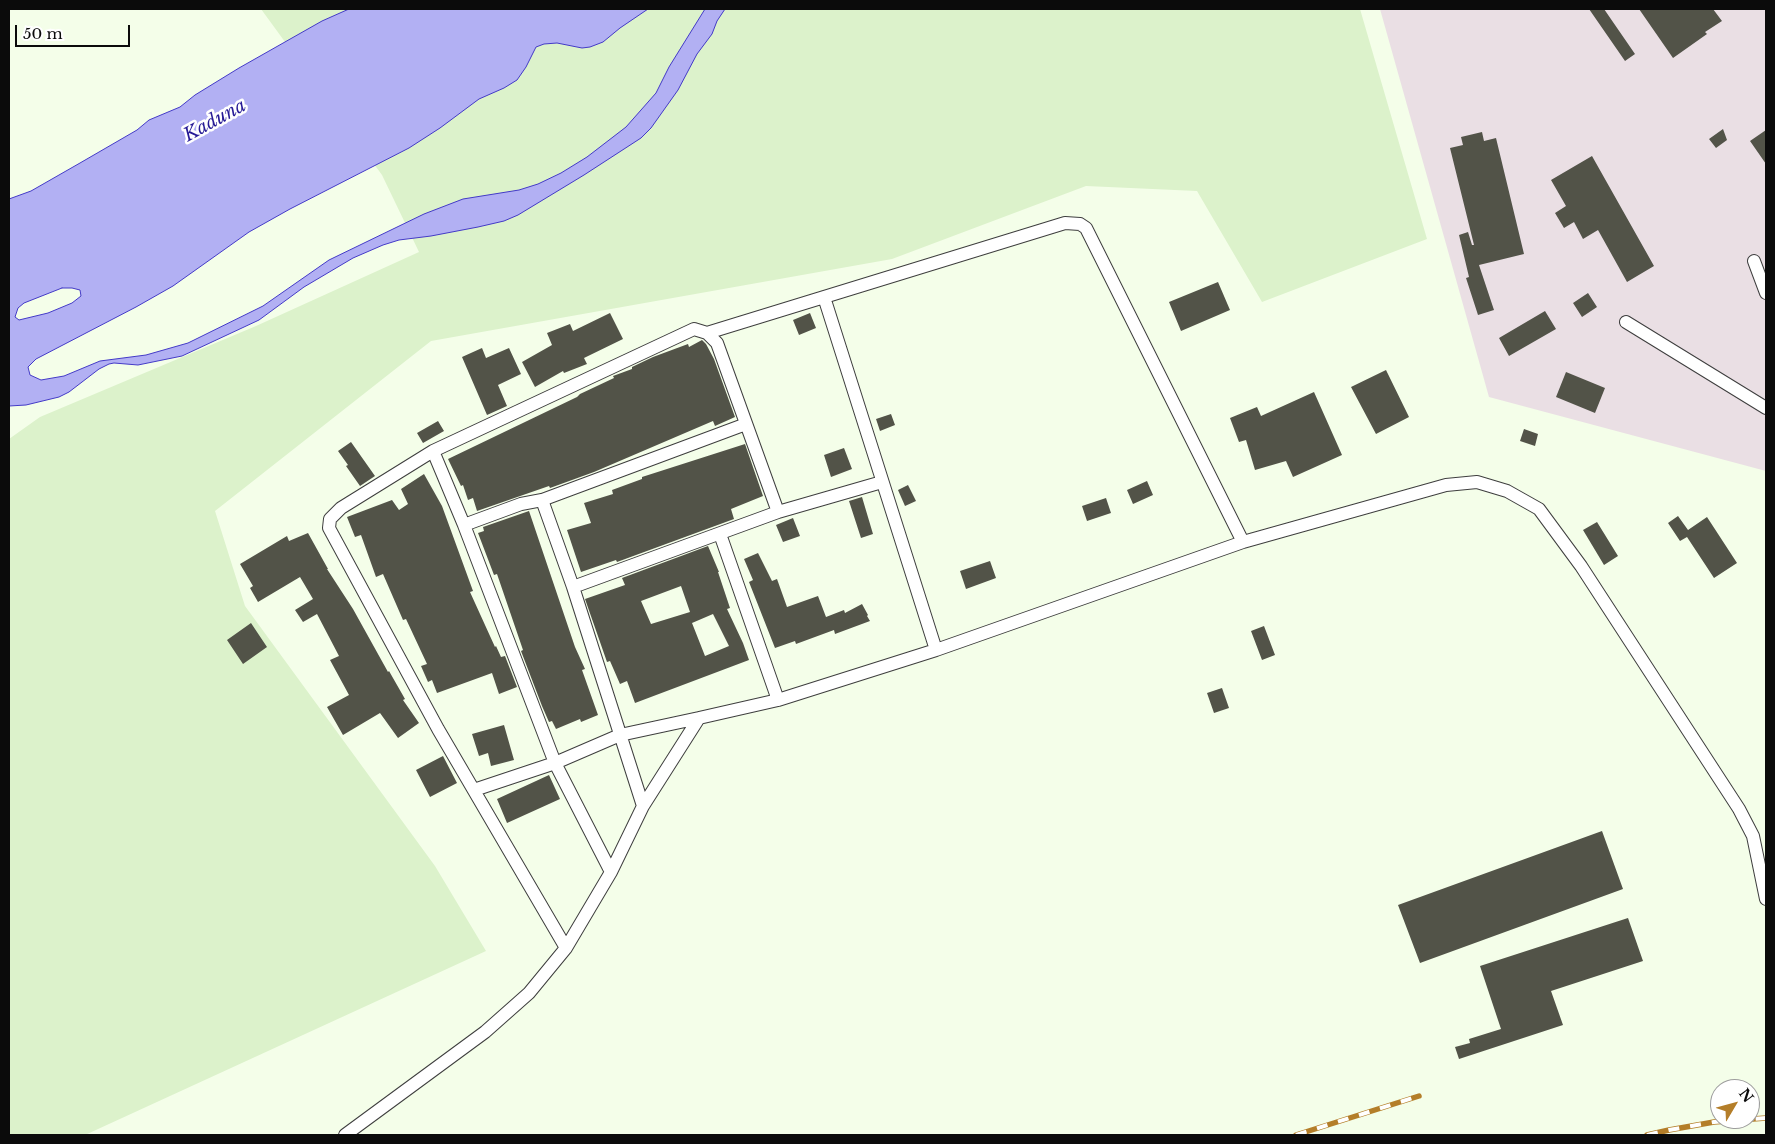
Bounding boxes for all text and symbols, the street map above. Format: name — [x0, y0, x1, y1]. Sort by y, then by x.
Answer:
scale bar — [18, 15, 132, 47]
text: 50 m — [23, 24, 63, 43]
water label: Kaduna — [180, 95, 250, 147]
north arrow — [1710, 1079, 1760, 1129]
text: N — [1735, 1085, 1757, 1106]

